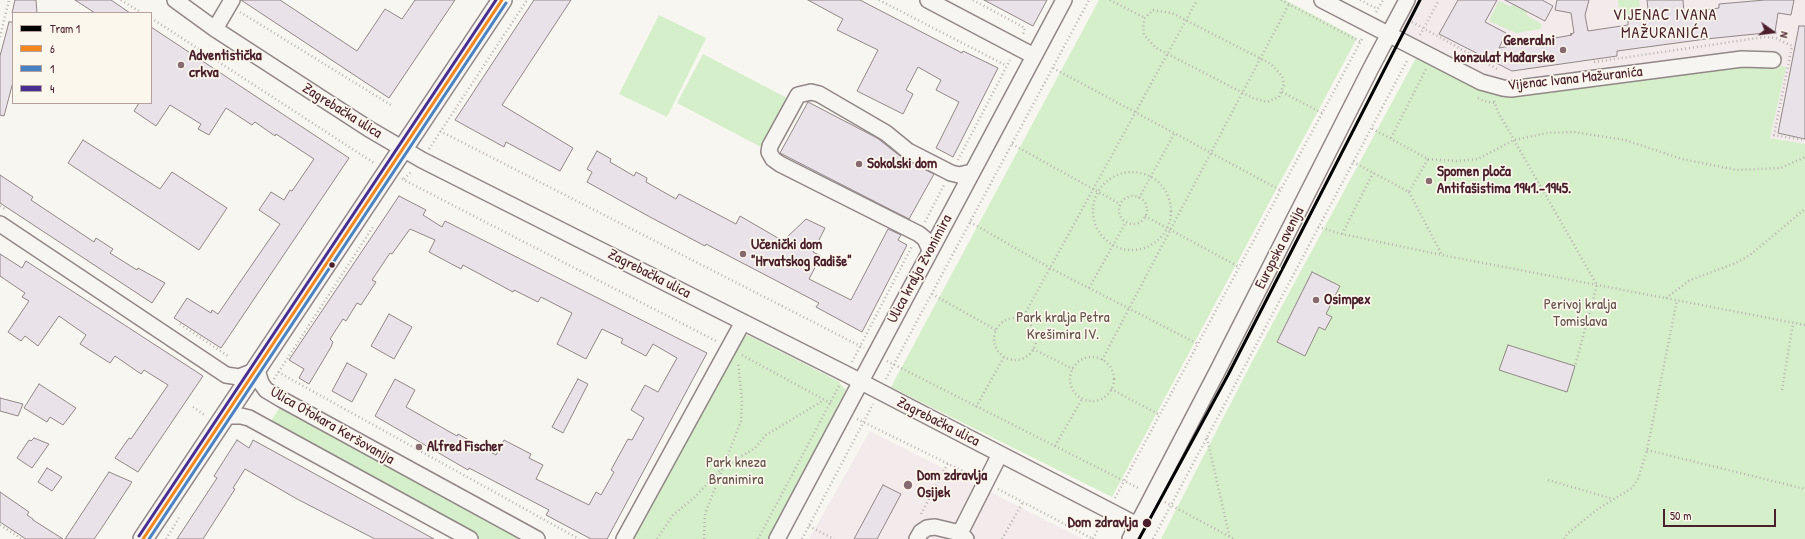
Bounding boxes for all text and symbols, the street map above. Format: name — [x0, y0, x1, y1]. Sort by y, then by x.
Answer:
district label: VIJENAC IVANA MAŽURANIĆA — [1613, 6, 1717, 44]
legend — [12, 12, 152, 104]
north arrow — [1753, 12, 1793, 52]
text: Tram 1 — [50, 20, 80, 37]
text: N — [1777, 30, 1792, 39]
place label: Generalni konzulat Mađarske — [1454, 32, 1555, 67]
text: 6 — [50, 40, 55, 57]
marker: Generalni konzulat Mađarske — [1558, 45, 1568, 55]
place label: Adventistička crkva — [189, 47, 262, 82]
text: 1 — [50, 60, 54, 77]
marker: Adventistička crkva — [176, 60, 186, 70]
street label: Vijenac Ivana Mažuranića — [1507, 63, 1643, 95]
street label: Zagrebačka ulica — [299, 79, 385, 143]
text: 4 — [50, 80, 55, 97]
place label: Sokolski dom — [867, 155, 937, 173]
marker: Sokolski dom — [854, 159, 864, 169]
place label: Spomen ploča Antifašistima 1941.-1945. — [1437, 163, 1571, 198]
marker: Spomen ploča Antifašistima 1941.-1945. — [1424, 176, 1434, 186]
street label: Europska avenija — [1252, 204, 1308, 292]
street label: Ulica kralja Zvonimira — [884, 212, 956, 326]
place label: Učenički dom "Hrvatskog Radiše" — [751, 236, 852, 271]
street label: Zagrebačka ulica — [605, 245, 693, 303]
marker: Učenički dom "Hrvatskog Radiše" — [738, 249, 748, 259]
unlabelled marker — [327, 260, 337, 270]
place label: Osimpex — [1324, 291, 1371, 309]
marker: Osimpex — [1311, 295, 1321, 305]
park label: Perivoj kralja Tomislava — [1544, 296, 1616, 331]
park label: Park kralja Petra Krešimira IV. — [1016, 309, 1110, 344]
street label: Ulica Otokara Keršovanija — [267, 383, 397, 469]
street label: Zagrebačka ulica — [894, 393, 982, 451]
place label: Alfred Fischer — [427, 438, 503, 456]
marker: Alfred Fischer — [414, 442, 424, 452]
park label: Park kneza Branimira — [706, 454, 766, 489]
place label: Dom zdravlja Osijek — [917, 467, 987, 502]
marker: Dom zdravlja Osijek — [902, 479, 914, 491]
scale bar — [1665, 501, 1778, 527]
text: 50 m — [1670, 507, 1691, 524]
place label: Dom zdravlja — [1068, 514, 1138, 532]
marker: Dom zdravlja — [1141, 517, 1153, 529]

